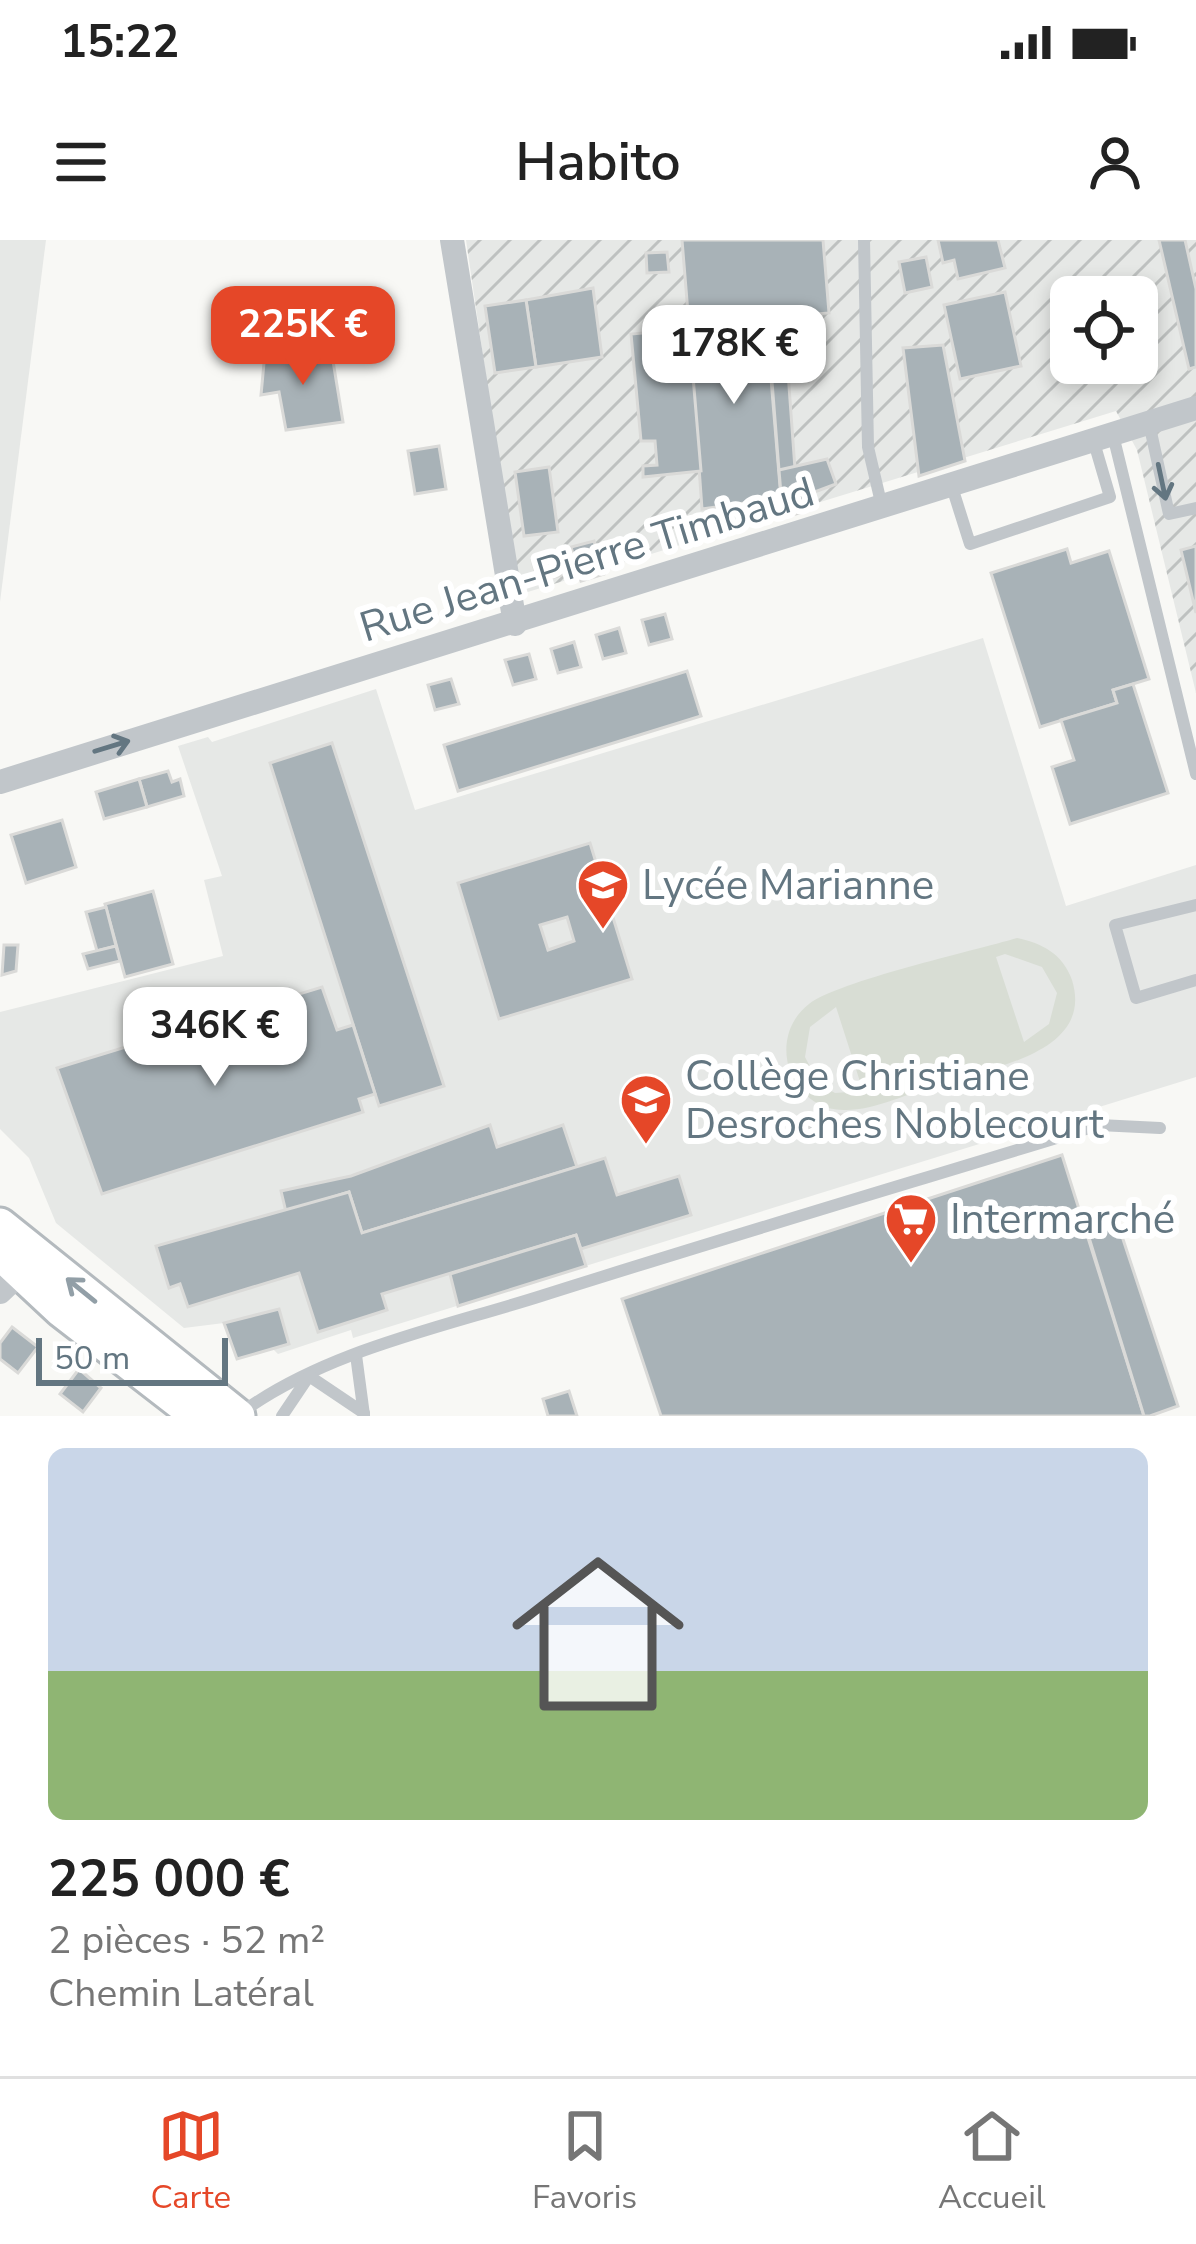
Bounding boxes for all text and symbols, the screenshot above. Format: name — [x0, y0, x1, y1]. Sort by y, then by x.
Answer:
text: 15:22 — [60, 12, 179, 73]
text: Habito — [515, 125, 681, 199]
icon: menu — [48, 129, 114, 195]
icon: person — [1082, 129, 1148, 195]
map controls — [1050, 276, 1158, 384]
button: locate — [1050, 276, 1158, 384]
pin: 225K € — [205, 286, 401, 388]
text: 225K € — [238, 298, 368, 351]
pin: 178K € — [636, 305, 832, 407]
text: 178K € — [669, 317, 799, 370]
one-way arrow — [1152, 462, 1174, 501]
street label: Rue Jean-Pierre Timbaud — [353, 464, 821, 656]
one-way arrow — [92, 734, 130, 756]
school or university icon: Lycée Marianne — [575, 857, 631, 931]
place label: Lycée Marianne — [642, 857, 934, 914]
pin: 346K € — [117, 987, 313, 1089]
text: 346K € — [150, 999, 280, 1052]
place label: Collège Christiane Desroches Noblecourt — [685, 1048, 1104, 1153]
school or university icon: Collège Christiane Desroches Noblecourt — [618, 1072, 674, 1146]
supermarket icon: Intermarché — [883, 1191, 939, 1265]
place label: Intermarché — [950, 1191, 1175, 1248]
one-way arrow — [66, 1277, 97, 1304]
scale bar — [36, 1332, 228, 1385]
text: 50 m — [54, 1336, 130, 1381]
icon: home — [490, 1526, 706, 1742]
text: 225 000 € — [48, 1844, 290, 1914]
text: 2 pièces · 52 m² — [48, 1914, 325, 1967]
text: Chemin Latéral — [48, 1967, 314, 2020]
tab: Carte — [150, 2103, 231, 2220]
tab: Favoris — [532, 2103, 637, 2220]
tab: Accueil — [938, 2103, 1046, 2220]

